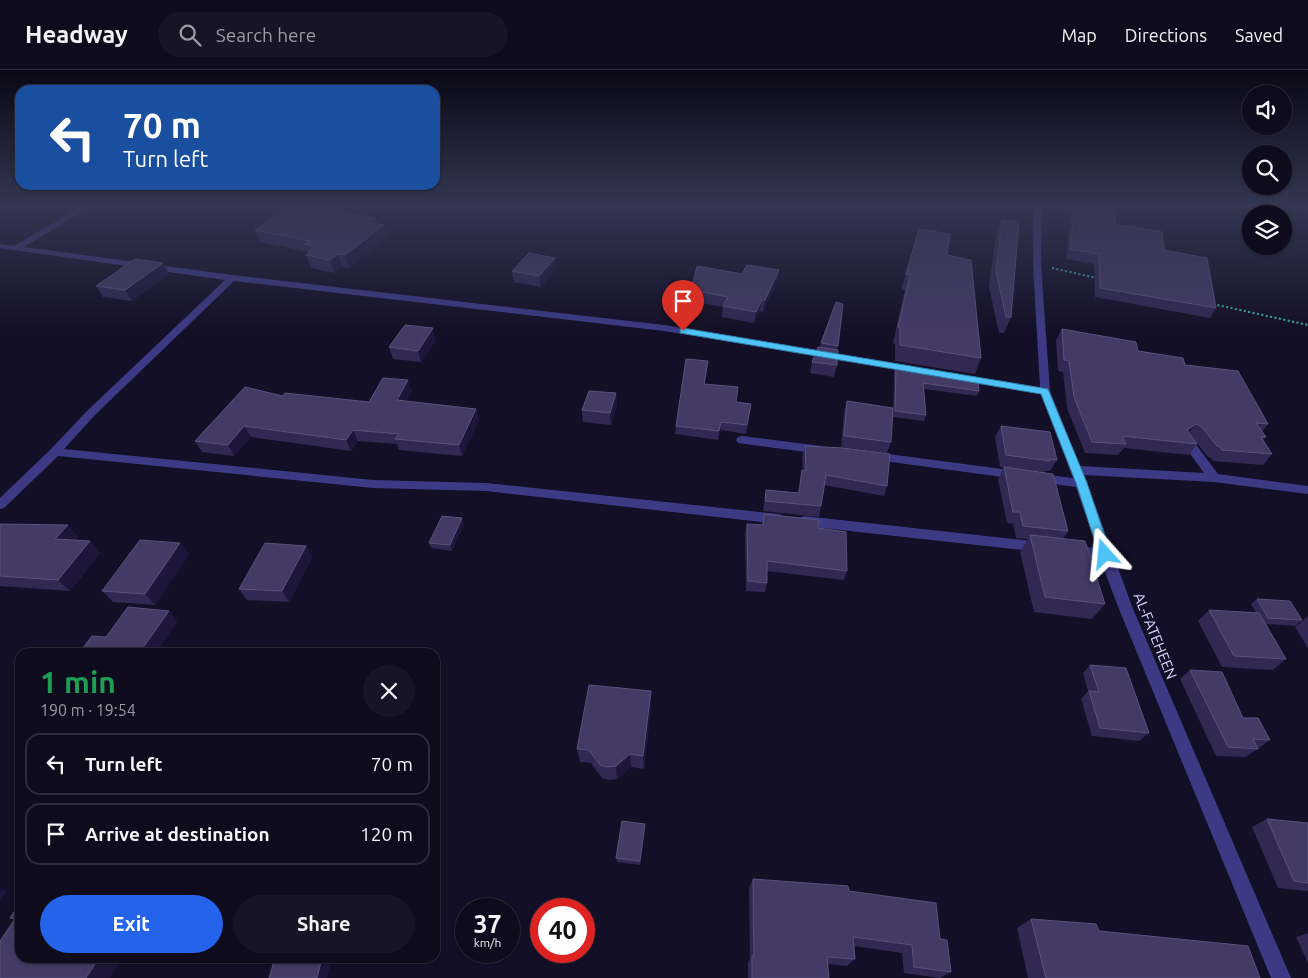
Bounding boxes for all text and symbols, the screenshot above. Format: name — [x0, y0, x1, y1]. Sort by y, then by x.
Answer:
search box — [158, 12, 508, 57]
text: Headway — [25, 21, 128, 48]
icon: search — [176, 21, 204, 49]
text: Search here — [216, 24, 316, 46]
text: Map — [1061, 25, 1097, 45]
text: Directions — [1125, 25, 1207, 45]
text: Saved — [1235, 25, 1283, 45]
map controls — [1242, 85, 1292, 255]
button: sound — [1242, 85, 1292, 135]
icon: left — [40, 105, 105, 170]
text: 70 m — [123, 105, 201, 145]
button: search — [1242, 145, 1292, 195]
text: Turn left — [123, 146, 208, 171]
button: layers — [1242, 205, 1292, 255]
pin — [662, 280, 704, 331]
icon: arrive — [669, 287, 697, 315]
position arrow — [1078, 527, 1130, 579]
street label: AL-FATEHEEN — [1130, 590, 1181, 682]
text: 1 min — [40, 665, 116, 699]
button: close — [363, 665, 415, 717]
text: 190 m · 19:54 — [40, 701, 136, 719]
icon: left — [42, 750, 70, 778]
text: Turn left — [85, 753, 163, 775]
text: 70 m — [371, 753, 413, 775]
icon: arrive — [42, 820, 70, 848]
text: Arrive at destination — [85, 823, 270, 845]
text: 120 m — [360, 823, 413, 845]
button: Exit — [40, 895, 223, 953]
button: Share — [233, 895, 415, 953]
speed limit sign: 40 — [530, 898, 595, 963]
text: 37 — [473, 910, 502, 938]
text: km/h — [474, 936, 501, 949]

